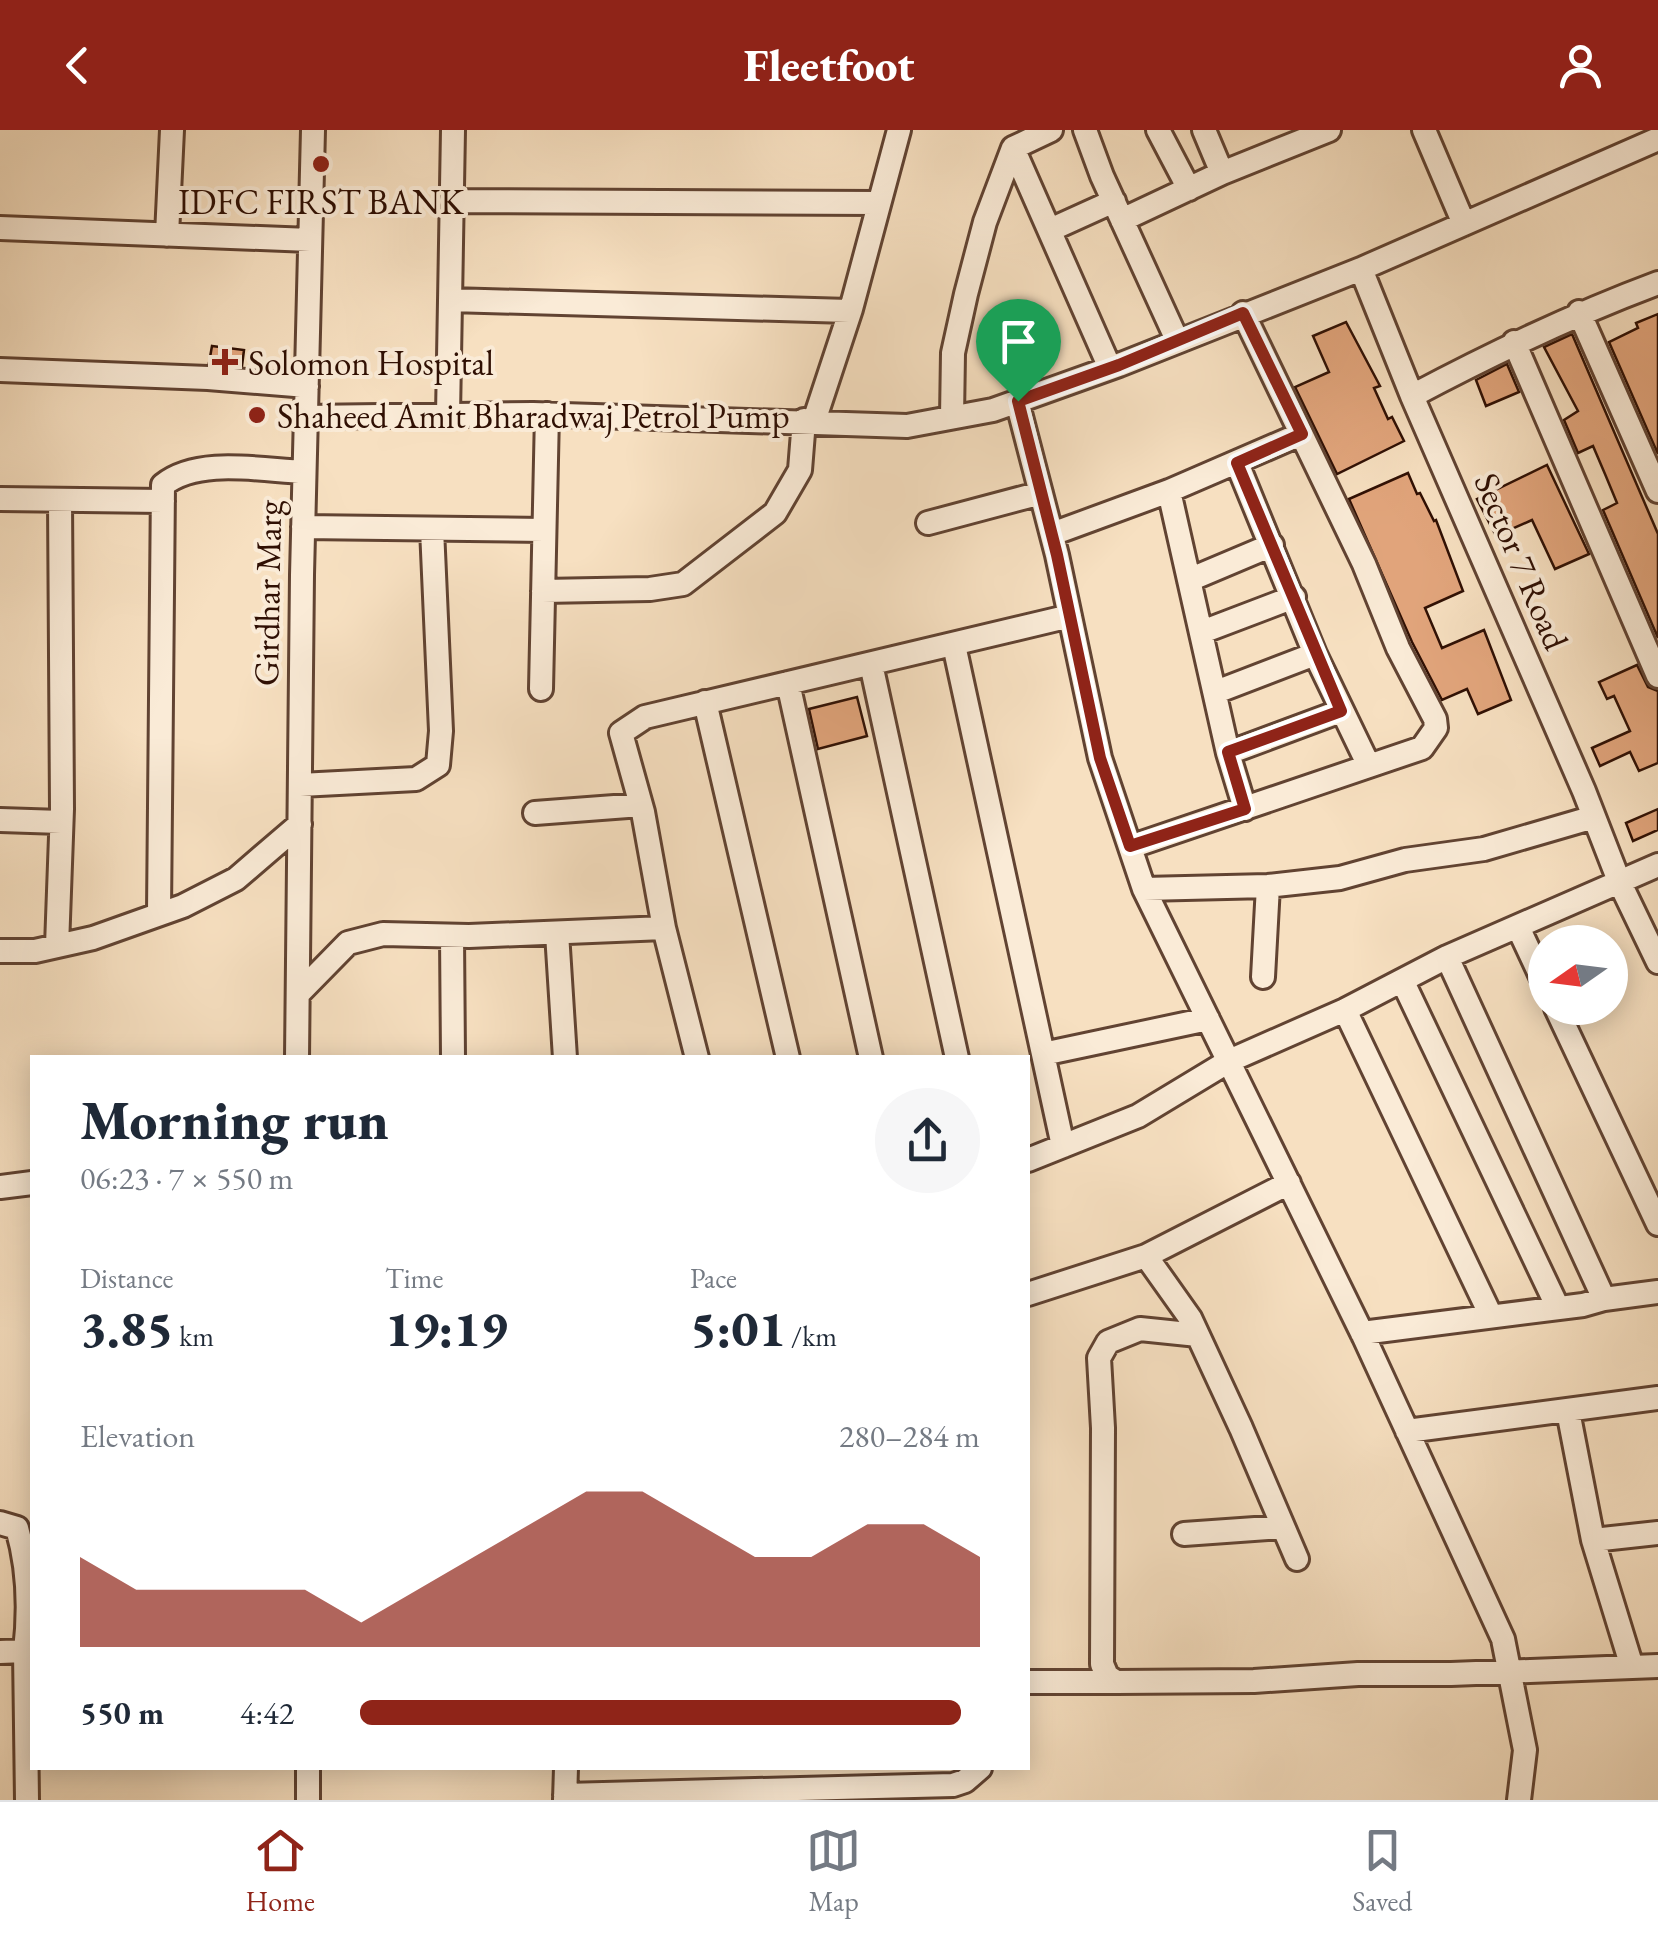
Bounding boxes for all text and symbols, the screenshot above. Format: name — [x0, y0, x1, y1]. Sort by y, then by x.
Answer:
text: Fleetfoot — [744, 36, 914, 94]
icon: back — [50, 38, 105, 93]
icon: person — [1553, 38, 1608, 93]
marker: IDFC FIRST BANK — [310, 153, 332, 175]
place label: IDFC FIRST BANK — [178, 179, 465, 224]
pin — [976, 299, 1061, 402]
icon: arrive — [991, 314, 1046, 369]
place label: Solomon Hospital — [248, 340, 494, 385]
marker: Solomon Hospital — [212, 349, 238, 375]
place label: Shaheed Amit Bharadwaj Petrol Pump — [277, 393, 790, 438]
marker: Shaheed Amit Bharadwaj Petrol Pump — [246, 404, 268, 426]
street label: Sector 7 Road — [1465, 466, 1580, 657]
street label: Girdhar Marg — [243, 499, 291, 686]
north arrow — [1528, 925, 1628, 1025]
map controls — [1528, 925, 1628, 1025]
text: Morning run — [80, 1084, 389, 1155]
button: share — [875, 1088, 980, 1193]
text: 06:23 · 7 × 550 m — [80, 1157, 293, 1199]
text: Distance — [80, 1260, 174, 1296]
text: Time — [385, 1260, 443, 1296]
text: Pace — [690, 1260, 737, 1296]
text: 3.85 — [80, 1296, 174, 1361]
text: 19:19 — [385, 1296, 507, 1361]
text: 5:01 — [690, 1296, 785, 1361]
text: km — [174, 1318, 214, 1354]
text: /km — [785, 1318, 837, 1354]
text: Elevation — [80, 1415, 195, 1457]
text: 280–284 m — [839, 1415, 980, 1457]
text: 550 m — [80, 1692, 164, 1734]
text: 4:42 — [240, 1692, 294, 1734]
tab: Home — [246, 1823, 315, 1919]
tab: Map — [806, 1823, 861, 1919]
tab: Saved — [1352, 1823, 1412, 1919]

